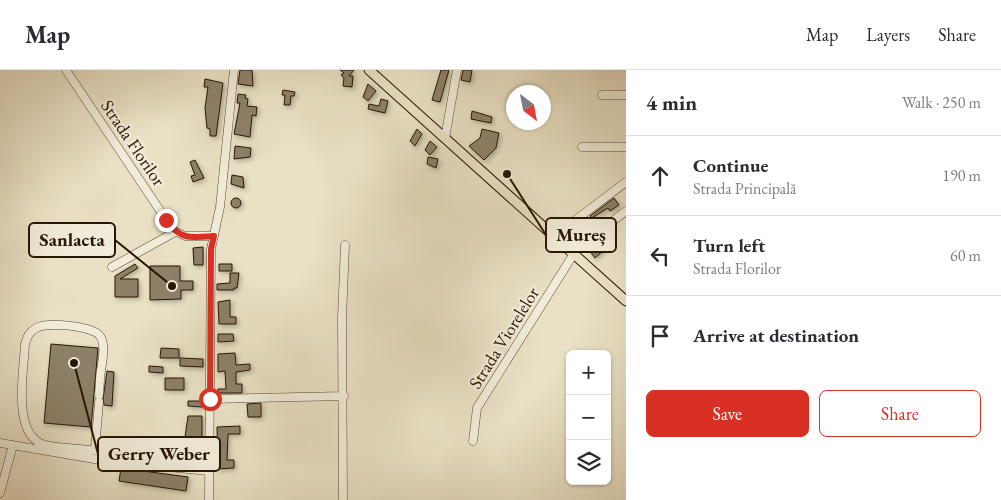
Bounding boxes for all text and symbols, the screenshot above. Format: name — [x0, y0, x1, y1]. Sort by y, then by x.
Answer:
text: Map — [25, 19, 70, 50]
text: Map — [806, 23, 838, 46]
text: Layers — [866, 23, 910, 46]
text: Share — [938, 23, 976, 46]
north arrow — [506, 85, 551, 130]
text: 4 min — [646, 89, 697, 116]
text: Walk · 250 m — [902, 92, 981, 113]
street label: Strada Florilor — [96, 95, 171, 190]
text: Continue — [693, 153, 768, 178]
icon: ahead — [646, 162, 674, 190]
text: 190 m — [942, 165, 981, 186]
text: Strada Principală — [693, 178, 796, 199]
route end — [155, 209, 178, 232]
callout: Mureș — [546, 218, 616, 252]
text: Mureș — [556, 222, 606, 247]
callout: Sanlacta — [29, 223, 115, 257]
text: Sanlacta — [39, 227, 105, 252]
text: Turn left — [693, 233, 765, 258]
icon: left — [646, 242, 674, 270]
text: 60 m — [950, 245, 981, 266]
text: Strada Florilor — [693, 258, 781, 279]
street label: Strada Viorelelor — [463, 283, 544, 393]
icon: arrive — [646, 322, 674, 350]
text: Arrive at destination — [693, 323, 859, 348]
map controls — [566, 350, 611, 485]
button: + — [566, 350, 611, 395]
route start — [199, 388, 222, 411]
button: Save — [646, 390, 809, 437]
button: Share — [819, 390, 981, 437]
button: − — [566, 395, 611, 440]
callout: Gerry Weber — [98, 437, 220, 471]
button: layers — [566, 440, 611, 485]
text: Gerry Weber — [108, 441, 210, 466]

